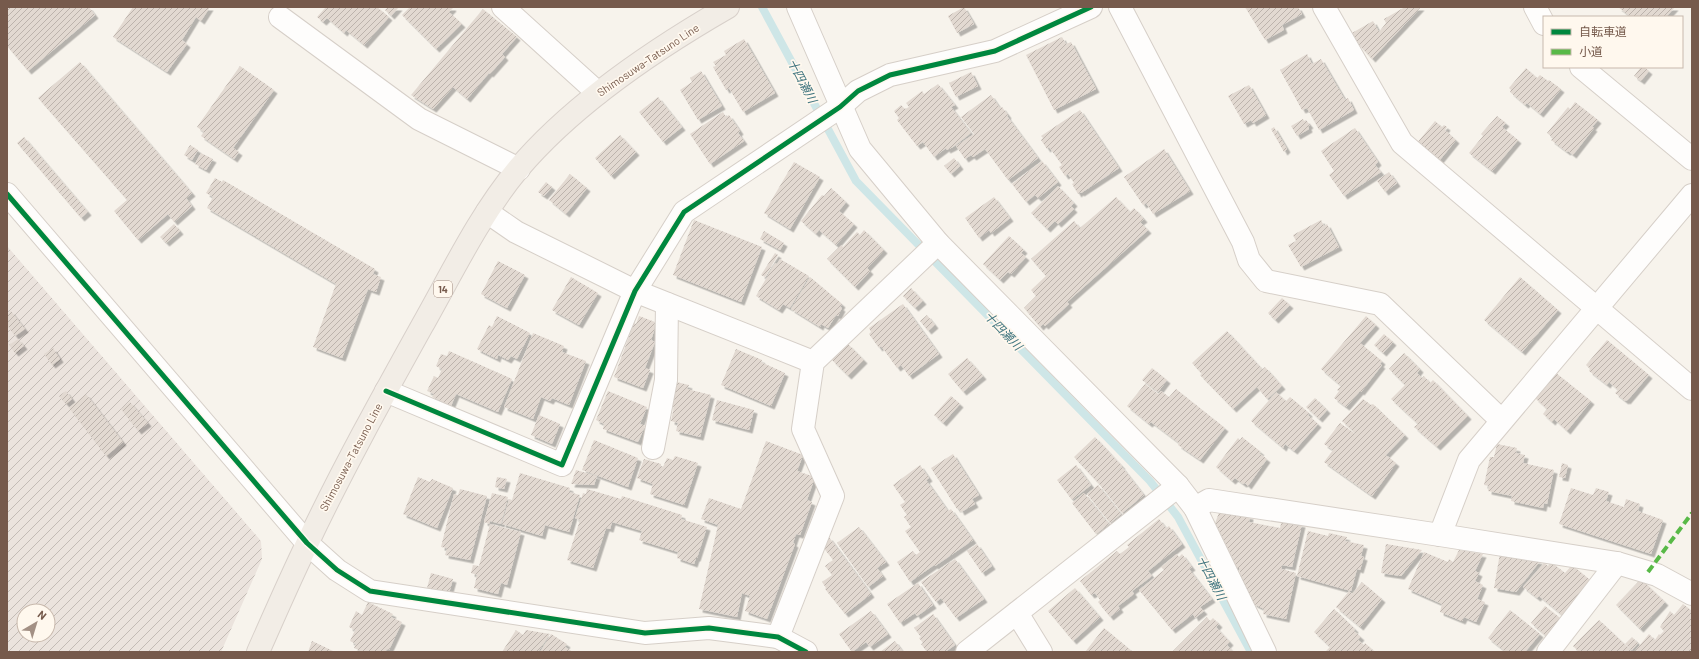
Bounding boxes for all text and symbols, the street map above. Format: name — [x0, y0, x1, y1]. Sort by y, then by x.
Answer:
legend — [1543, 16, 1683, 68]
street label: Shimosuwa-Tatsuno Line — [594, 21, 701, 99]
text: 自転車道 — [1579, 24, 1627, 38]
text: 小道 — [1579, 44, 1603, 58]
water label: 十四瀬川 — [785, 56, 821, 107]
road number: 14 — [434, 281, 452, 297]
water label: 十四瀬川 — [982, 308, 1027, 354]
street label: Shimosuwa-Tatsuno Line — [317, 401, 385, 513]
water label: 十四瀬川 — [1194, 553, 1230, 604]
north arrow — [16, 603, 56, 643]
text: N — [36, 607, 49, 622]

